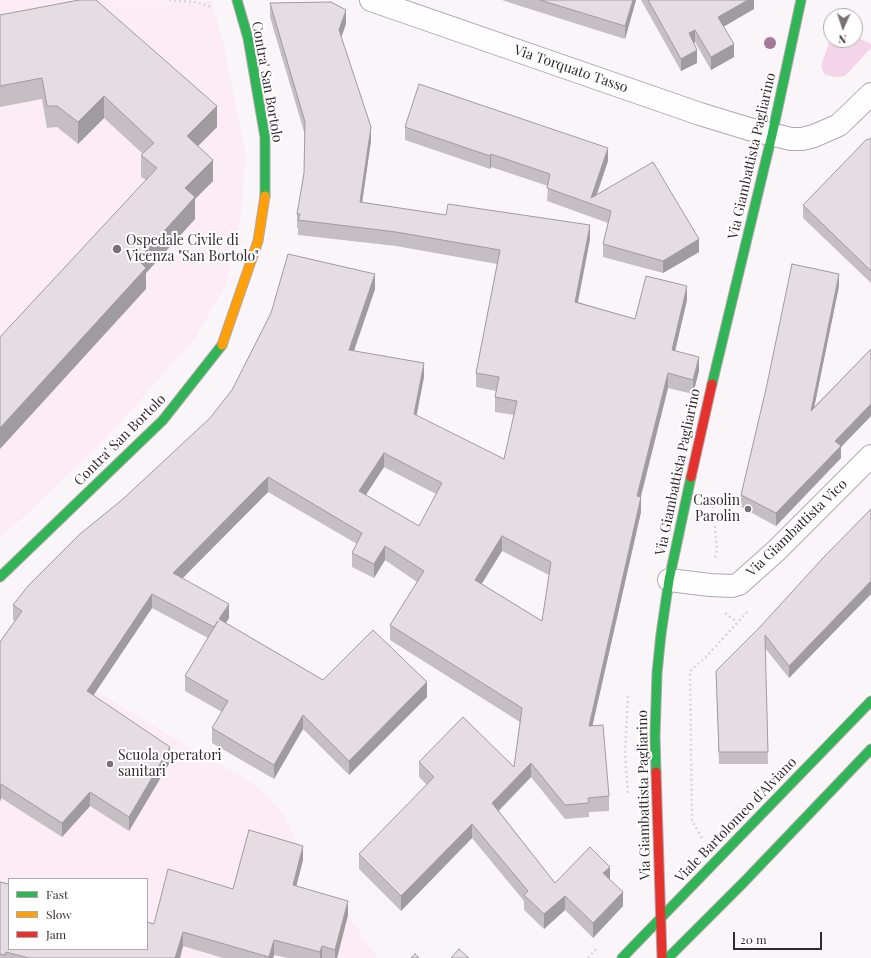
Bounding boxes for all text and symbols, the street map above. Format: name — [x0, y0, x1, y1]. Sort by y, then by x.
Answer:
north arrow — [823, 8, 863, 48]
street label: Contra' San Bortolo — [248, 20, 286, 144]
text: N — [838, 32, 847, 47]
street label: Via Torquato Tasso — [512, 42, 630, 96]
street label: Via Giambattista Pagliarino — [725, 71, 779, 241]
place label: Ospedale Civile di Vicenza "San Bortolo" — [126, 233, 259, 266]
marker: Ospedale Civile di Vicenza "San Bortolo" — [111, 243, 123, 255]
street label: Via Giambattista Pagliarino — [652, 387, 704, 557]
street label: Contra' San Bortolo — [71, 391, 169, 489]
street label: Via Giambattista Vico — [743, 476, 851, 580]
place label: Casolin Parolin — [693, 493, 740, 526]
marker: Casolin Parolin — [743, 504, 753, 514]
street label: Via Giambattista Pagliarino — [634, 710, 654, 880]
place label: Scuola operatori sanitari — [118, 748, 222, 780]
street label: Viale Bartolomeo d'Alviano — [672, 754, 800, 886]
marker: Scuola operatori sanitari — [105, 759, 115, 769]
legend — [8, 878, 148, 950]
text: Fast — [46, 886, 68, 902]
text: Slow — [46, 906, 72, 922]
scale bar — [735, 924, 824, 950]
text: Jam — [46, 926, 66, 942]
text: 20 m — [740, 931, 767, 947]

